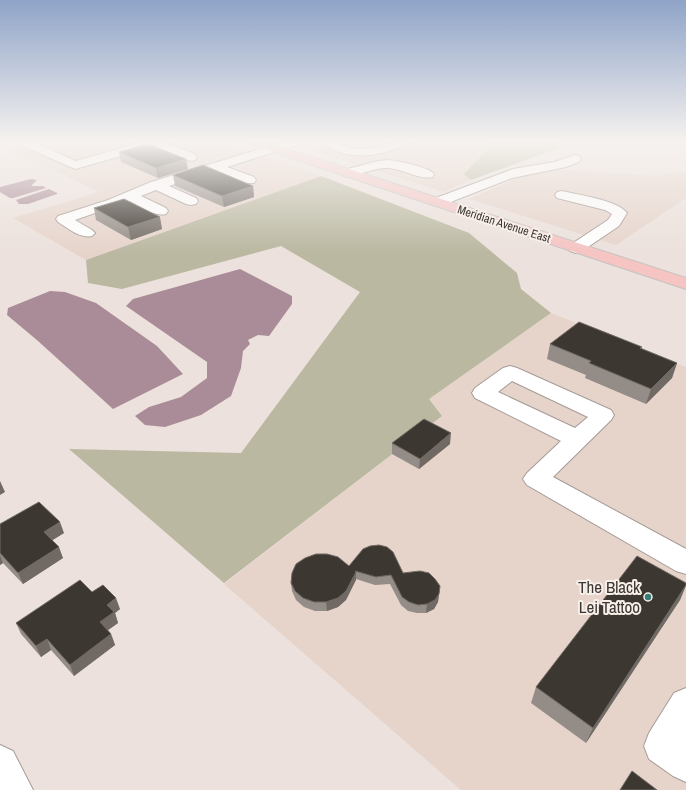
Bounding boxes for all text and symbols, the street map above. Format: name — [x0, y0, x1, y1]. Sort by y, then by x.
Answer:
street label: Meridian Avenue East — [456, 201, 553, 247]
place label: The Black Lei Tattoo — [578, 575, 640, 618]
marker: The Black Lei Tattoo — [643, 592, 653, 602]

